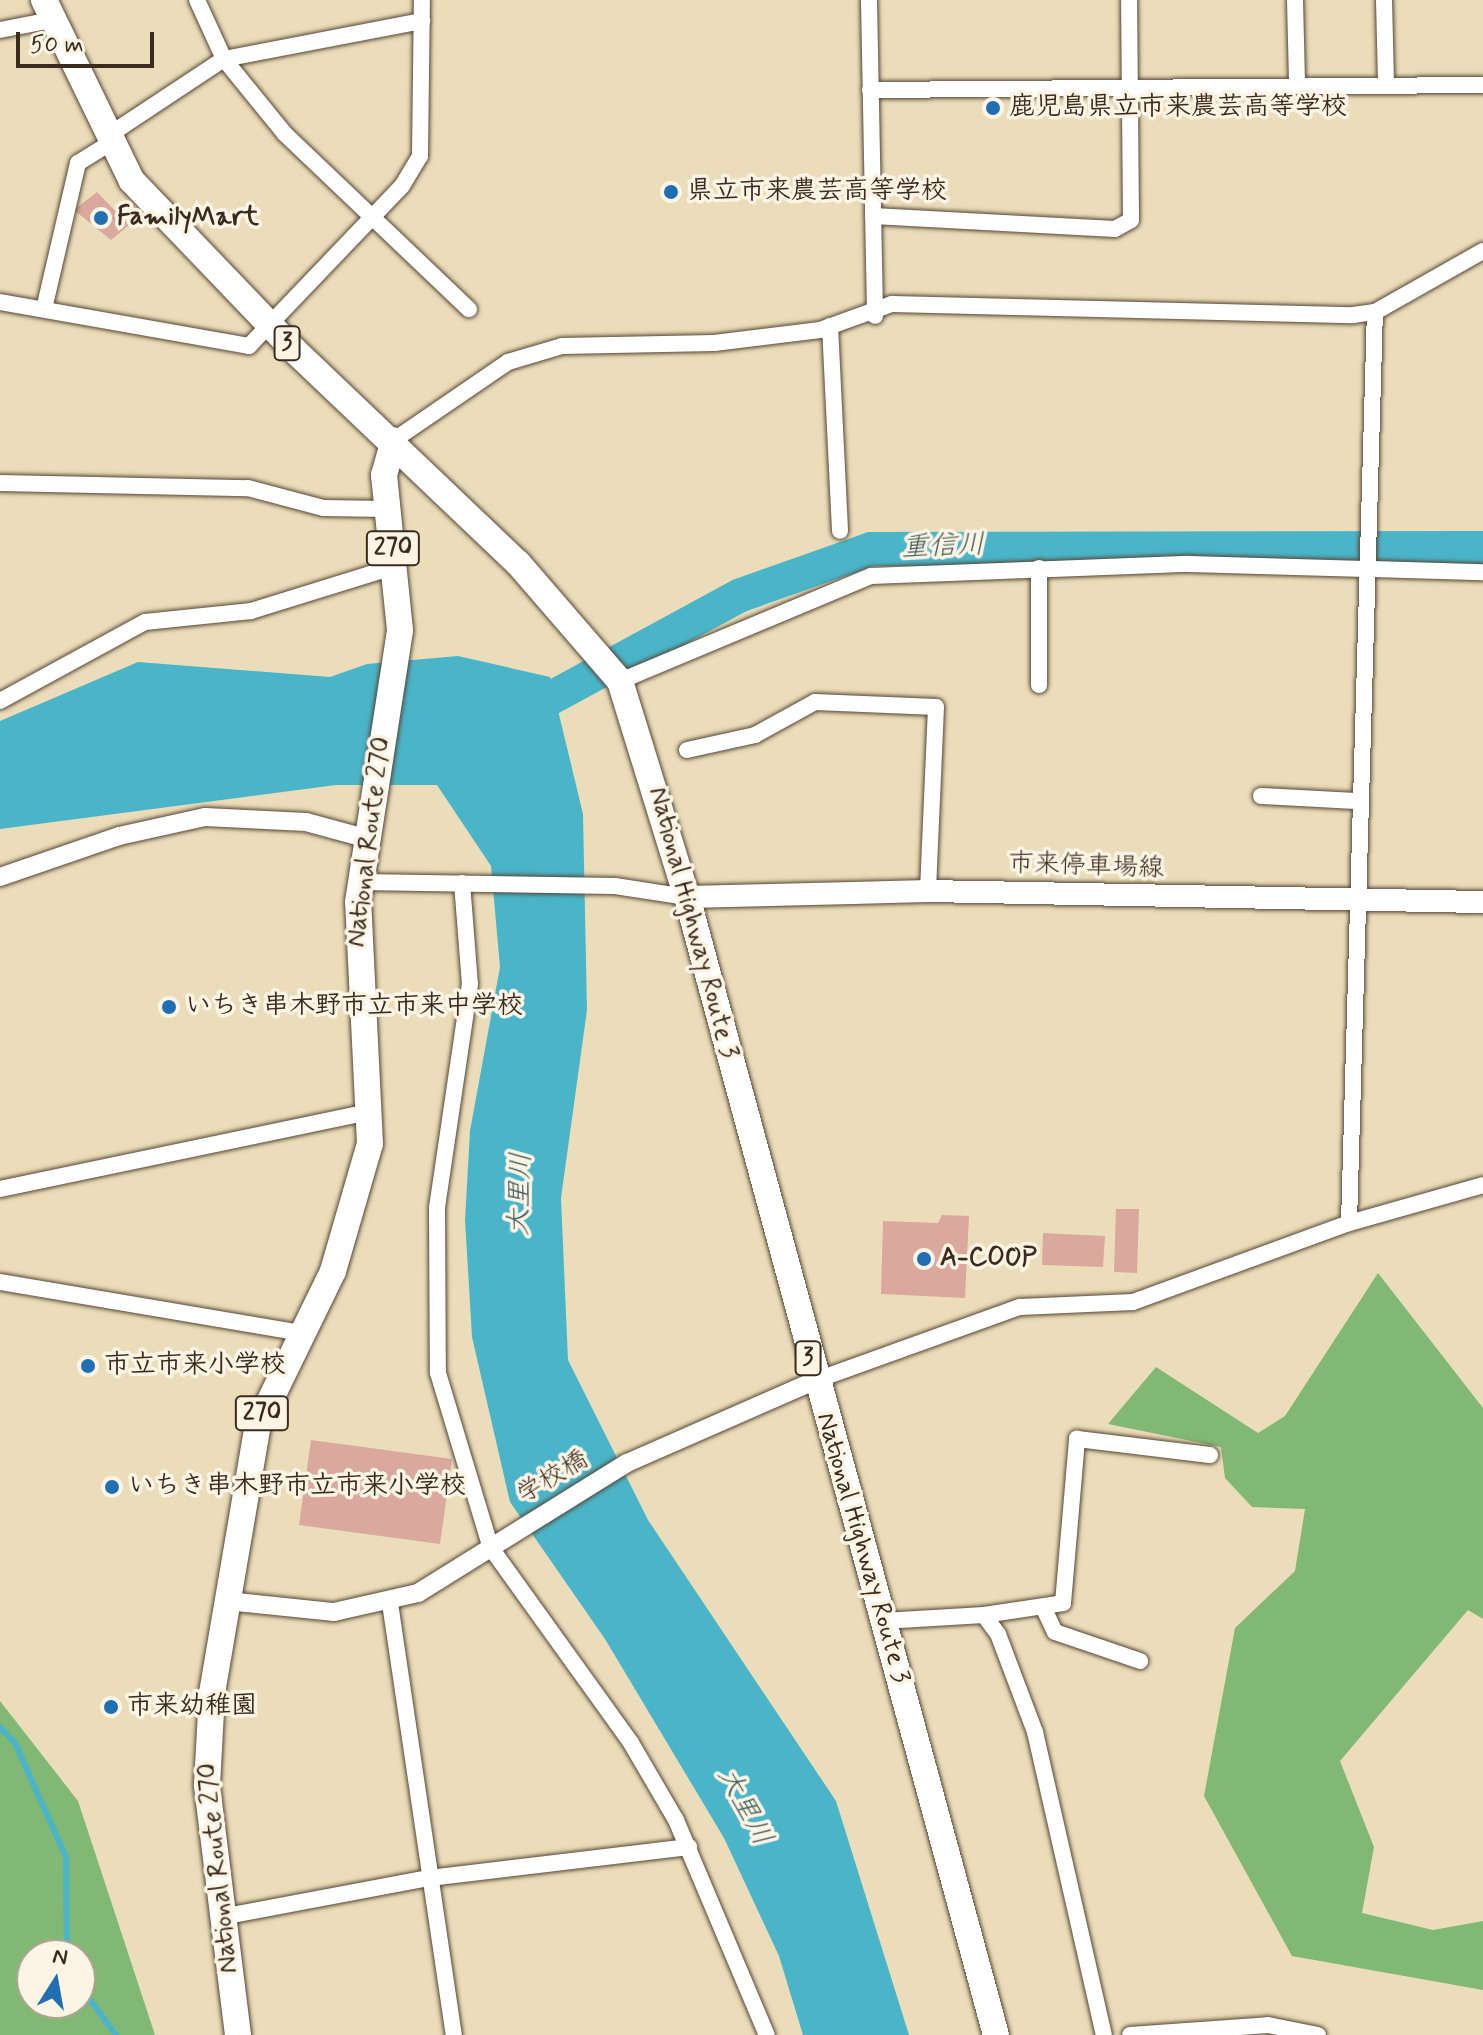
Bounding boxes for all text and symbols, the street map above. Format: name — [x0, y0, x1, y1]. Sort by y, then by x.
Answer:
scale bar — [20, 16, 158, 66]
text: 50 m — [30, 30, 84, 61]
place label: 鹿児島県立市来農芸高等学校 — [1009, 92, 1347, 124]
marker: 鹿児島県立市来農芸高等学校 — [984, 99, 1002, 117]
place label: 県立市来農芸高等学校 — [687, 176, 947, 208]
marker: 県立市来農芸高等学校 — [662, 183, 680, 201]
place label: FamilyMart — [117, 202, 259, 234]
marker: FamilyMart — [92, 209, 110, 227]
road number: 3 — [273, 323, 301, 363]
road number: 270 — [365, 528, 421, 568]
water label: 重信川 — [900, 529, 986, 565]
street label: National Route 270 — [342, 740, 398, 944]
street label: National Highway Route 3 — [642, 789, 742, 1057]
street label: 市来停車場線 — [1008, 849, 1164, 885]
place label: いちき串木野市立市来中学校 — [185, 991, 523, 1023]
marker: いちき串木野市立市来中学校 — [160, 998, 178, 1016]
water label: 大里川 — [503, 1151, 539, 1237]
place label: A-COOP — [940, 1243, 1037, 1275]
marker: A-COOP — [915, 1250, 933, 1268]
road number: 3 — [794, 1338, 822, 1378]
place label: 市立市来小学校 — [104, 1350, 286, 1382]
marker: 市立市来小学校 — [79, 1357, 97, 1375]
road number: 270 — [234, 1393, 290, 1433]
street label: National Highway Route 3 — [810, 1414, 914, 1682]
street label: 学校橋 — [512, 1445, 594, 1511]
place label: いちき串木野市立市来小学校 — [128, 1471, 466, 1503]
marker: いちき串木野市立市来小学校 — [103, 1478, 121, 1496]
place label: 市来幼稚園 — [127, 1691, 257, 1723]
marker: 市来幼稚園 — [102, 1698, 120, 1716]
water label: 大里川 — [709, 1762, 779, 1852]
street label: National Route 270 — [193, 1766, 245, 1970]
north arrow — [16, 1939, 96, 2019]
text: N — [50, 1942, 70, 1973]

